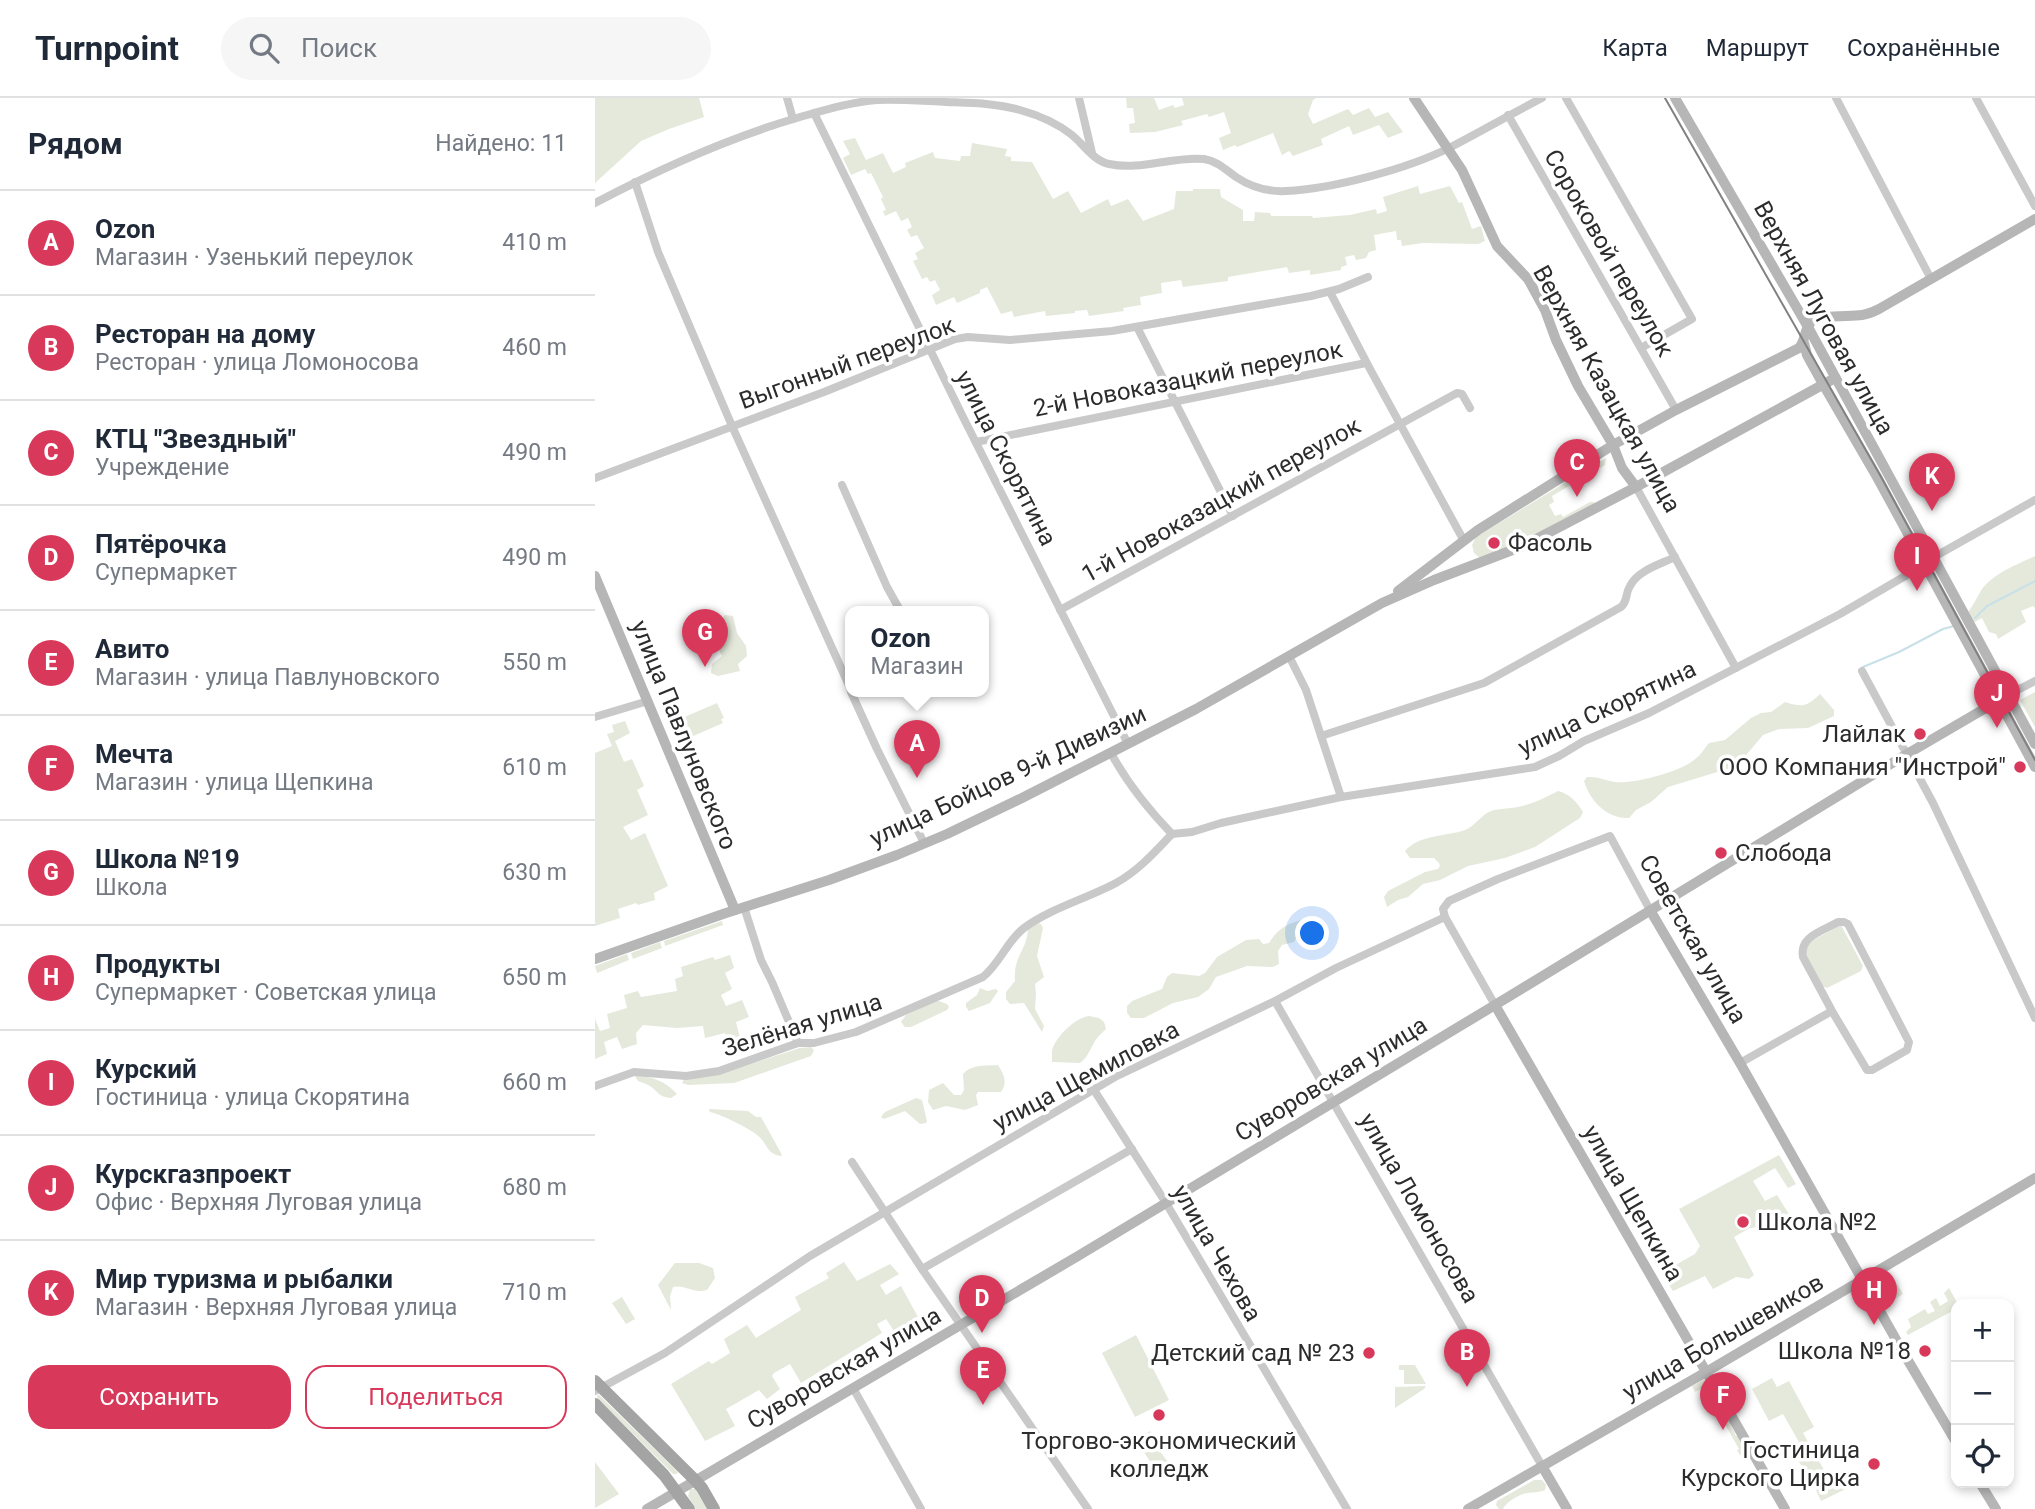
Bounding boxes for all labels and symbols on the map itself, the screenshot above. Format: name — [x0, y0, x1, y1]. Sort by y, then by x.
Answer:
street label: Сороковой переулок — [1538, 145, 1680, 361]
street label: Верхняя Луговая улица — [1748, 196, 1900, 440]
street label: Верхняя Казацкая улица — [1527, 261, 1687, 517]
street label: Выгонный переулок — [735, 311, 959, 415]
street label: 2-й Новоказацкий переулок — [1031, 335, 1345, 423]
street label: улица Скорятина — [950, 366, 1062, 550]
street label: 1-й Новоказацкий переулок — [1077, 412, 1365, 588]
pin: C — [1554, 439, 1600, 497]
pin: K — [1909, 453, 1955, 511]
place label: Фасоль — [1508, 529, 1593, 557]
pin: I — [1894, 533, 1940, 591]
marker: Фасоль — [1486, 535, 1502, 551]
pin: G — [682, 609, 728, 667]
street label: улица Павлуновского — [625, 616, 743, 854]
street label: улица Скорятина — [1514, 655, 1700, 761]
pin: J — [1974, 670, 2020, 728]
street label: улица Бойцов 9-й Дивизии — [866, 700, 1150, 852]
pin: A — [894, 720, 940, 778]
place label: Лайлак — [1822, 720, 1906, 748]
marker: Лайлак — [1912, 726, 1928, 742]
place label: ООО Компания "Инстрой" — [1719, 753, 2006, 781]
marker: ООО Компания "Инстрой" — [2012, 759, 2028, 775]
place label: Слобода — [1735, 839, 1832, 867]
marker: Слобода — [1713, 845, 1729, 861]
street label: Советская улица — [1633, 850, 1753, 1028]
your location — [1295, 916, 1329, 950]
street label: Зелёная улица — [719, 987, 885, 1063]
street label: Суворовская улица — [1230, 1011, 1432, 1147]
street label: улица Щемиловка — [988, 1015, 1184, 1137]
street label: улица Ломоносова — [1353, 1108, 1485, 1308]
street label: улица Щепкина — [1577, 1120, 1689, 1286]
street label: улица Чехова — [1167, 1180, 1267, 1326]
place label: Школа №2 — [1757, 1208, 1877, 1236]
marker: Школа №2 — [1735, 1214, 1751, 1230]
pin: H — [1851, 1267, 1897, 1325]
street label: улица Большевиков — [1618, 1268, 1828, 1406]
pin: D — [959, 1275, 1005, 1333]
street label: Суворовская улица — [742, 1301, 946, 1435]
pin: B — [1444, 1329, 1490, 1387]
place label: Школа №18 — [1778, 1337, 1911, 1365]
place label: Детский сад № 23 — [1151, 1339, 1355, 1367]
marker: Школа №18 — [1917, 1343, 1933, 1359]
marker: Детский сад № 23 — [1361, 1345, 1377, 1361]
pin: E — [960, 1347, 1006, 1405]
pin: F — [1700, 1372, 1746, 1430]
marker: Торгово-экономический колледж — [1151, 1407, 1167, 1423]
place label: Торгово-экономический колледж — [1021, 1427, 1297, 1483]
place label: Гостиница Курского Цирка — [1681, 1436, 1860, 1492]
marker: Гостиница Курского Цирка — [1866, 1456, 1882, 1472]

